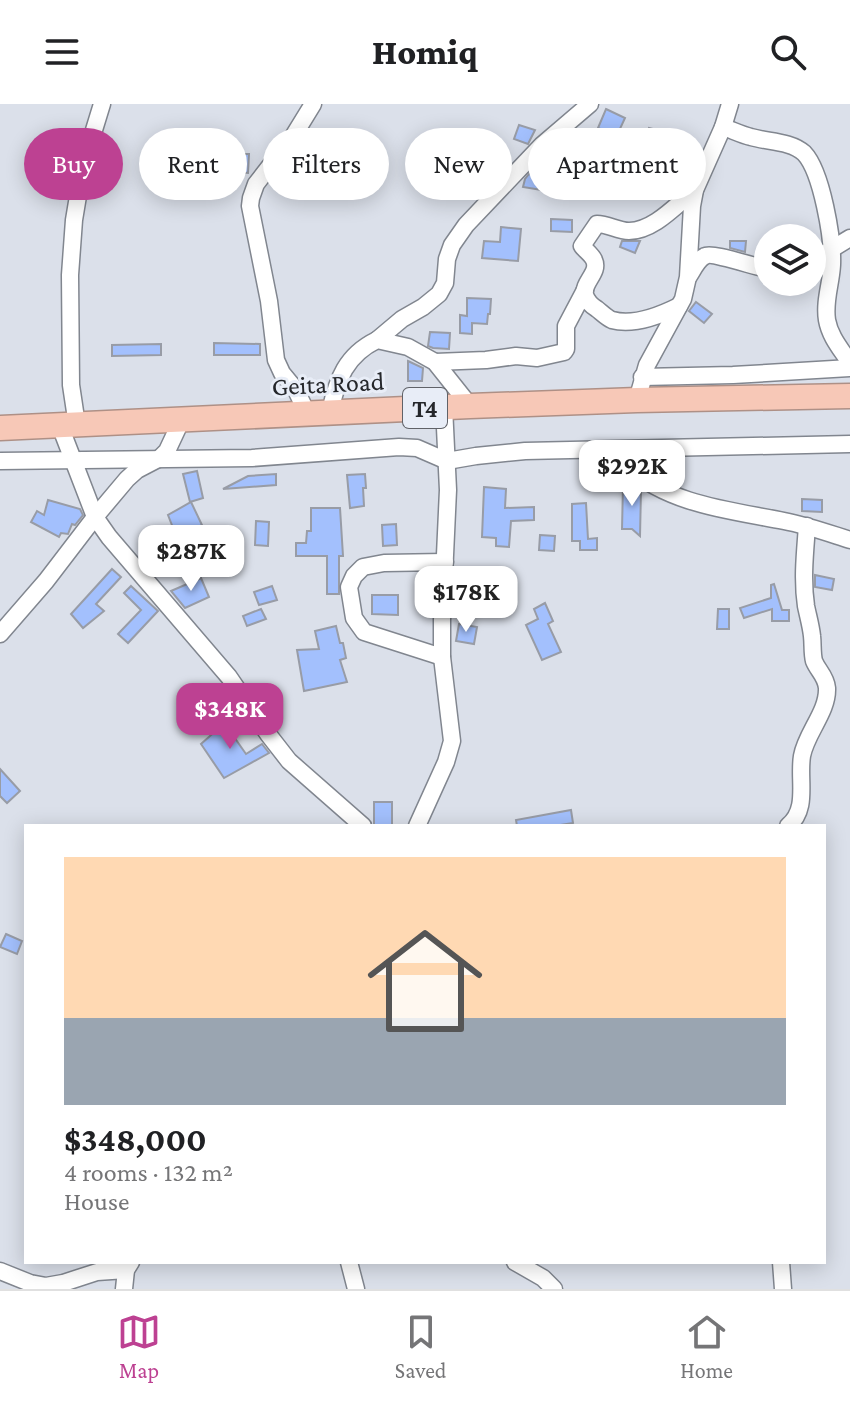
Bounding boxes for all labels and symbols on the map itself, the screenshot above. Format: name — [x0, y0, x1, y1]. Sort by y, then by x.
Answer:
street label: Geita Road — [271, 367, 385, 401]
road number: T4 — [403, 388, 447, 428]
pin: $292K — [576, 440, 688, 508]
pin: $287K — [135, 525, 247, 593]
pin: $178K — [410, 566, 522, 634]
pin: $348K — [174, 683, 286, 751]

